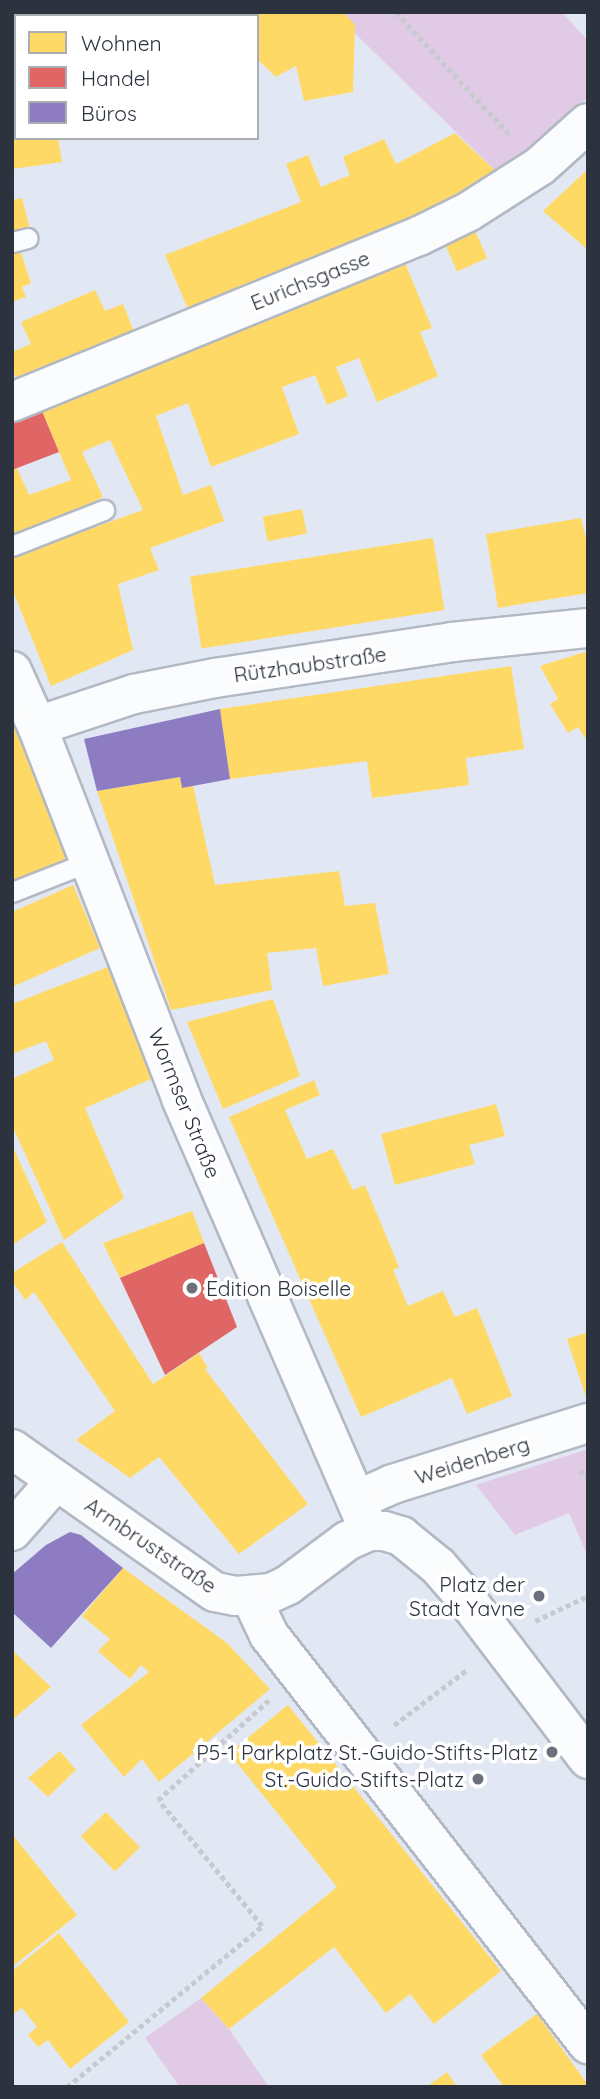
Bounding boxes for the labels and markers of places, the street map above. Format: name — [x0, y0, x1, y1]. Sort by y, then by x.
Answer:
place label: Edition Boiselle — [206, 1275, 351, 1301]
marker: Edition Boiselle — [184, 1280, 200, 1296]
place label: Platz der Stadt Yavne — [409, 1571, 525, 1621]
marker: Platz der Stadt Yavne — [531, 1588, 547, 1604]
place label: P5-1 Parkplatz St.-Guido-Stifts-Platz — [196, 1739, 538, 1765]
marker: P5-1 Parkplatz St.-Guido-Stifts-Platz — [544, 1744, 560, 1760]
place label: St.-Guido-Stifts-Platz — [265, 1766, 464, 1792]
marker: St.-Guido-Stifts-Platz — [470, 1771, 486, 1787]

